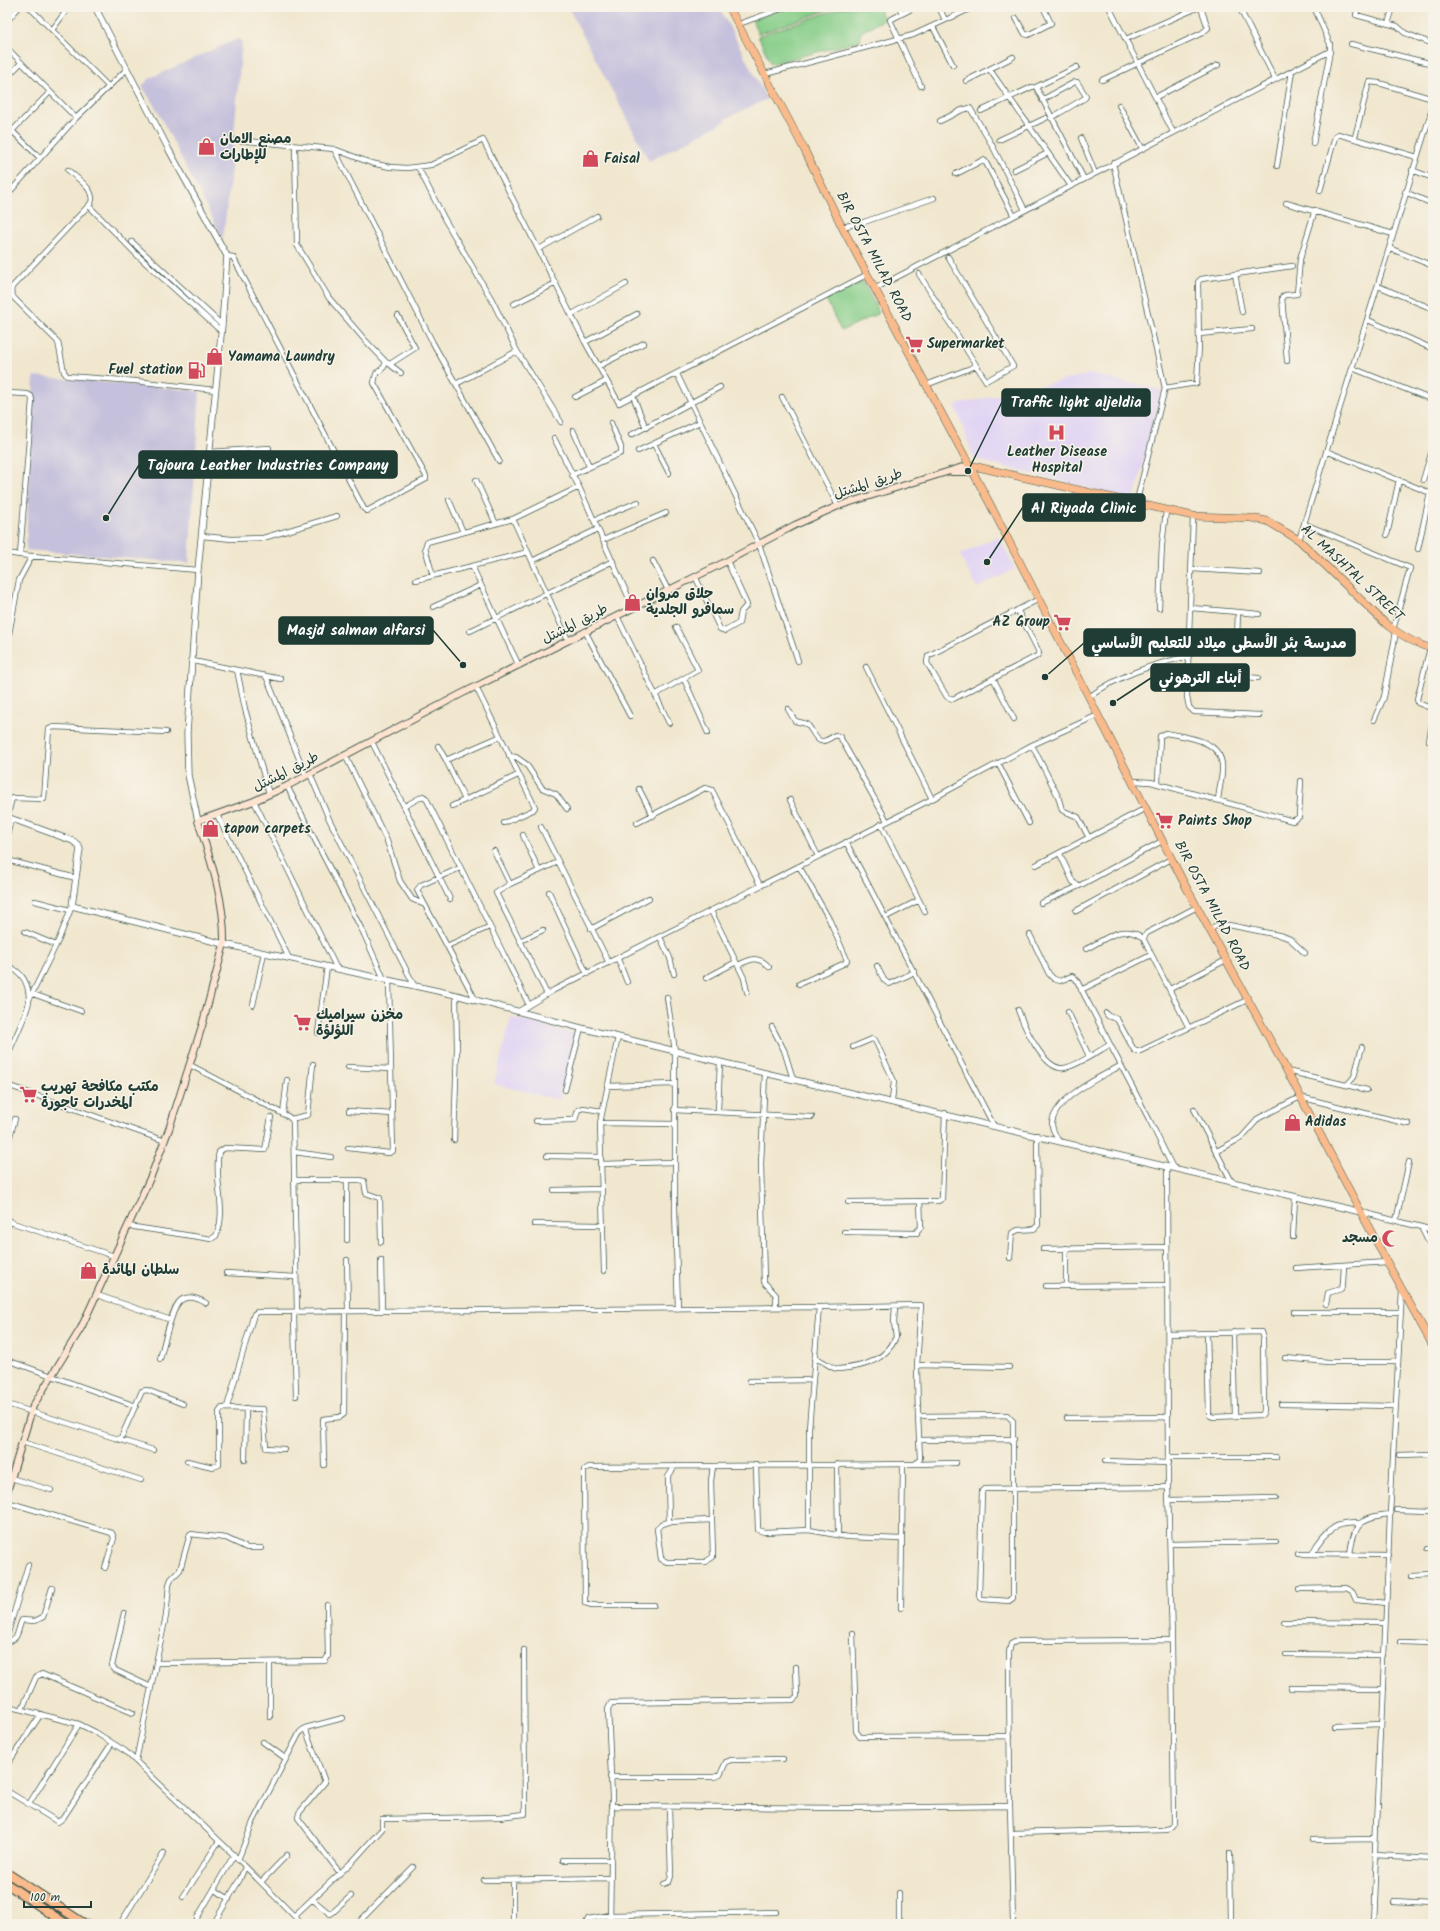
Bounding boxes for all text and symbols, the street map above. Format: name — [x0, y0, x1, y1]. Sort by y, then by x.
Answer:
place label: مصنع الامان للإطارات — [220, 128, 291, 166]
shop icon: مصنع الامان للإطارات — [197, 137, 217, 157]
place label: Faisal — [604, 148, 640, 170]
shop icon: Faisal — [581, 149, 601, 169]
street label: BIR OSTA MILAD ROAD — [830, 188, 918, 326]
place label: Supermarket — [927, 333, 1005, 355]
supermarket icon: Supermarket — [904, 334, 924, 354]
place label: Yamama Laundry — [228, 346, 336, 368]
shop icon: Yamama Laundry — [205, 347, 225, 367]
place label: Fuel station — [109, 359, 183, 381]
fuel station icon: Fuel station — [186, 360, 206, 380]
callout: Traffic light aljeldia — [1002, 389, 1150, 416]
text: Traffic light aljeldia — [1010, 391, 1142, 415]
hospital icon: Leather Disease Hospital — [1047, 422, 1067, 442]
place label: Leather Disease Hospital — [1007, 441, 1107, 479]
callout: Tajoura Leather Industries Company — [139, 451, 397, 478]
text: Tajoura Leather Industries Company — [147, 454, 389, 478]
street label: طريق المشتل — [830, 462, 906, 506]
callout: Al Riyada Clinic — [1023, 494, 1145, 521]
text: Al Riyada Clinic — [1031, 497, 1137, 521]
street label: AL MASHTAL STREET — [1295, 519, 1410, 628]
place label: حلاق مروان سمافرو الجلدية — [646, 583, 734, 621]
shop icon: حلاق مروان سمافرو الجلدية — [623, 592, 643, 612]
street label: طريق المشتل — [538, 598, 612, 650]
place label: AZ Group — [993, 611, 1050, 633]
supermarket icon: AZ Group — [1053, 612, 1073, 632]
callout: Masjd salman alfarsi — [279, 617, 433, 644]
text: Masjd salman alfarsi — [287, 619, 426, 643]
callout: مدرسة بئر الأسطى ميلاد للتعليم الأساسي — [1084, 629, 1355, 656]
text: مدرسة بئر الأسطى ميلاد للتعليم الأساسي — [1091, 632, 1347, 657]
callout: أبناء الترهوني — [1151, 664, 1249, 691]
text: أبناء الترهوني — [1159, 667, 1242, 692]
street label: طريق المشتل — [249, 746, 323, 798]
place label: Paints Shop — [1178, 810, 1252, 832]
supermarket icon: Paints Shop — [1155, 811, 1175, 831]
place label: tapon carpets — [224, 818, 311, 840]
shop icon: tapon carpets — [201, 819, 221, 839]
street label: BIR OSTA MILAD ROAD — [1168, 837, 1256, 975]
place label: مخزن سيراميك اللؤلؤة — [316, 1004, 403, 1042]
supermarket icon: مخزن سيراميك اللؤلؤة — [293, 1013, 313, 1033]
place label: مكتب مكافحة تهريب المخدرات تاجورة — [41, 1076, 159, 1114]
supermarket icon: مكتب مكافحة تهريب المخدرات تاجورة — [18, 1085, 38, 1105]
place label: Adidas — [1305, 1111, 1347, 1133]
shop icon: Adidas — [1282, 1112, 1302, 1132]
place label: مسجد — [1342, 1227, 1378, 1249]
mosque icon: مسجد — [1381, 1228, 1401, 1248]
place label: سلطان المائدة — [102, 1259, 179, 1281]
shop icon: سلطان المائدة — [79, 1260, 99, 1280]
scale bar — [24, 1883, 91, 1909]
text: 100 m — [30, 1888, 61, 1907]

